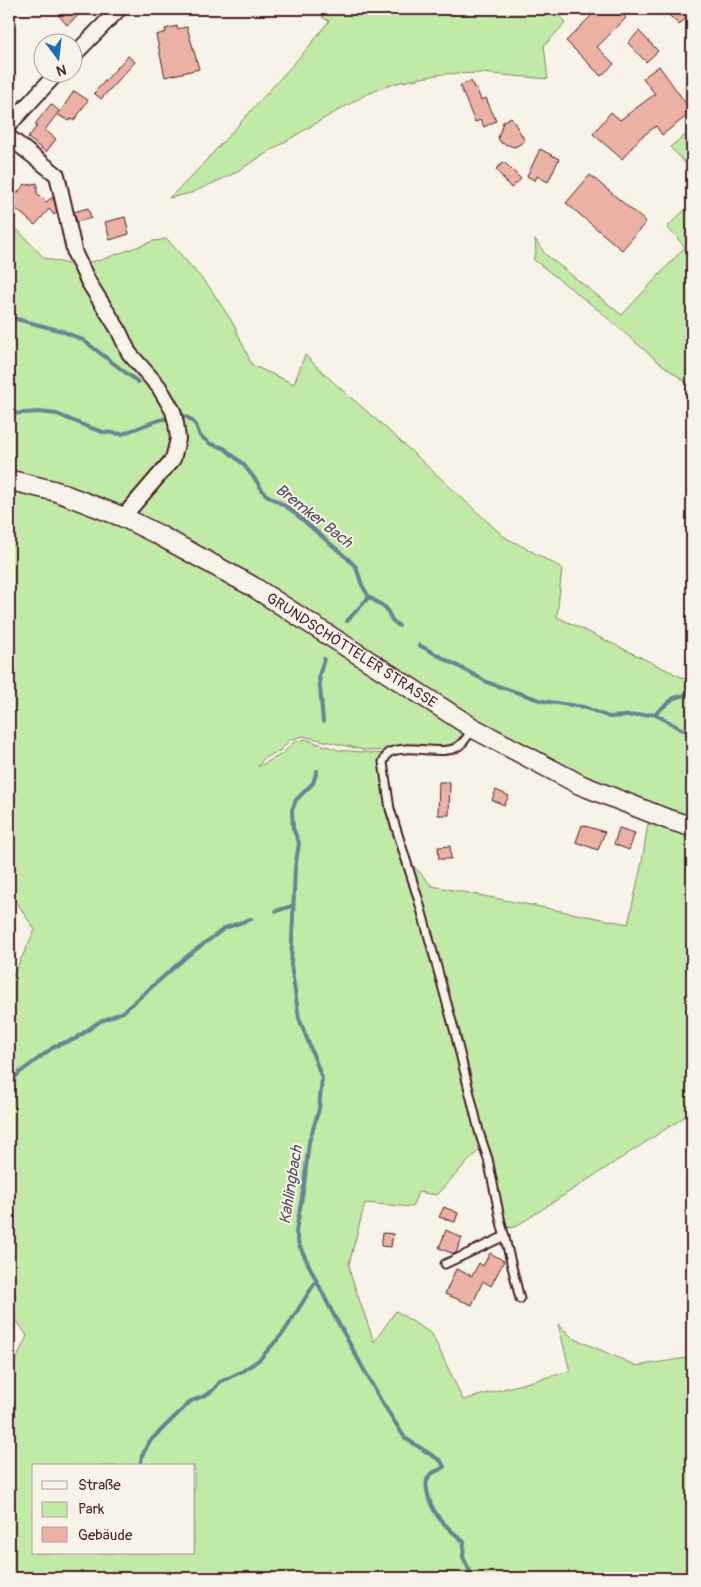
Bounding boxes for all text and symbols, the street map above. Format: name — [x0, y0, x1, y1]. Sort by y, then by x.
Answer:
north arrow — [32, 32, 82, 82]
text: N — [54, 61, 68, 80]
water label: Bremker Bach — [271, 480, 358, 553]
street label: GRUNDSCHÖTTELER STRASSE — [263, 588, 441, 712]
water label: Kahlingbach — [275, 1143, 307, 1226]
legend — [32, 1464, 195, 1554]
text: Straße — [78, 1476, 121, 1495]
text: Park — [78, 1500, 105, 1519]
text: Gebäude — [78, 1526, 133, 1545]

